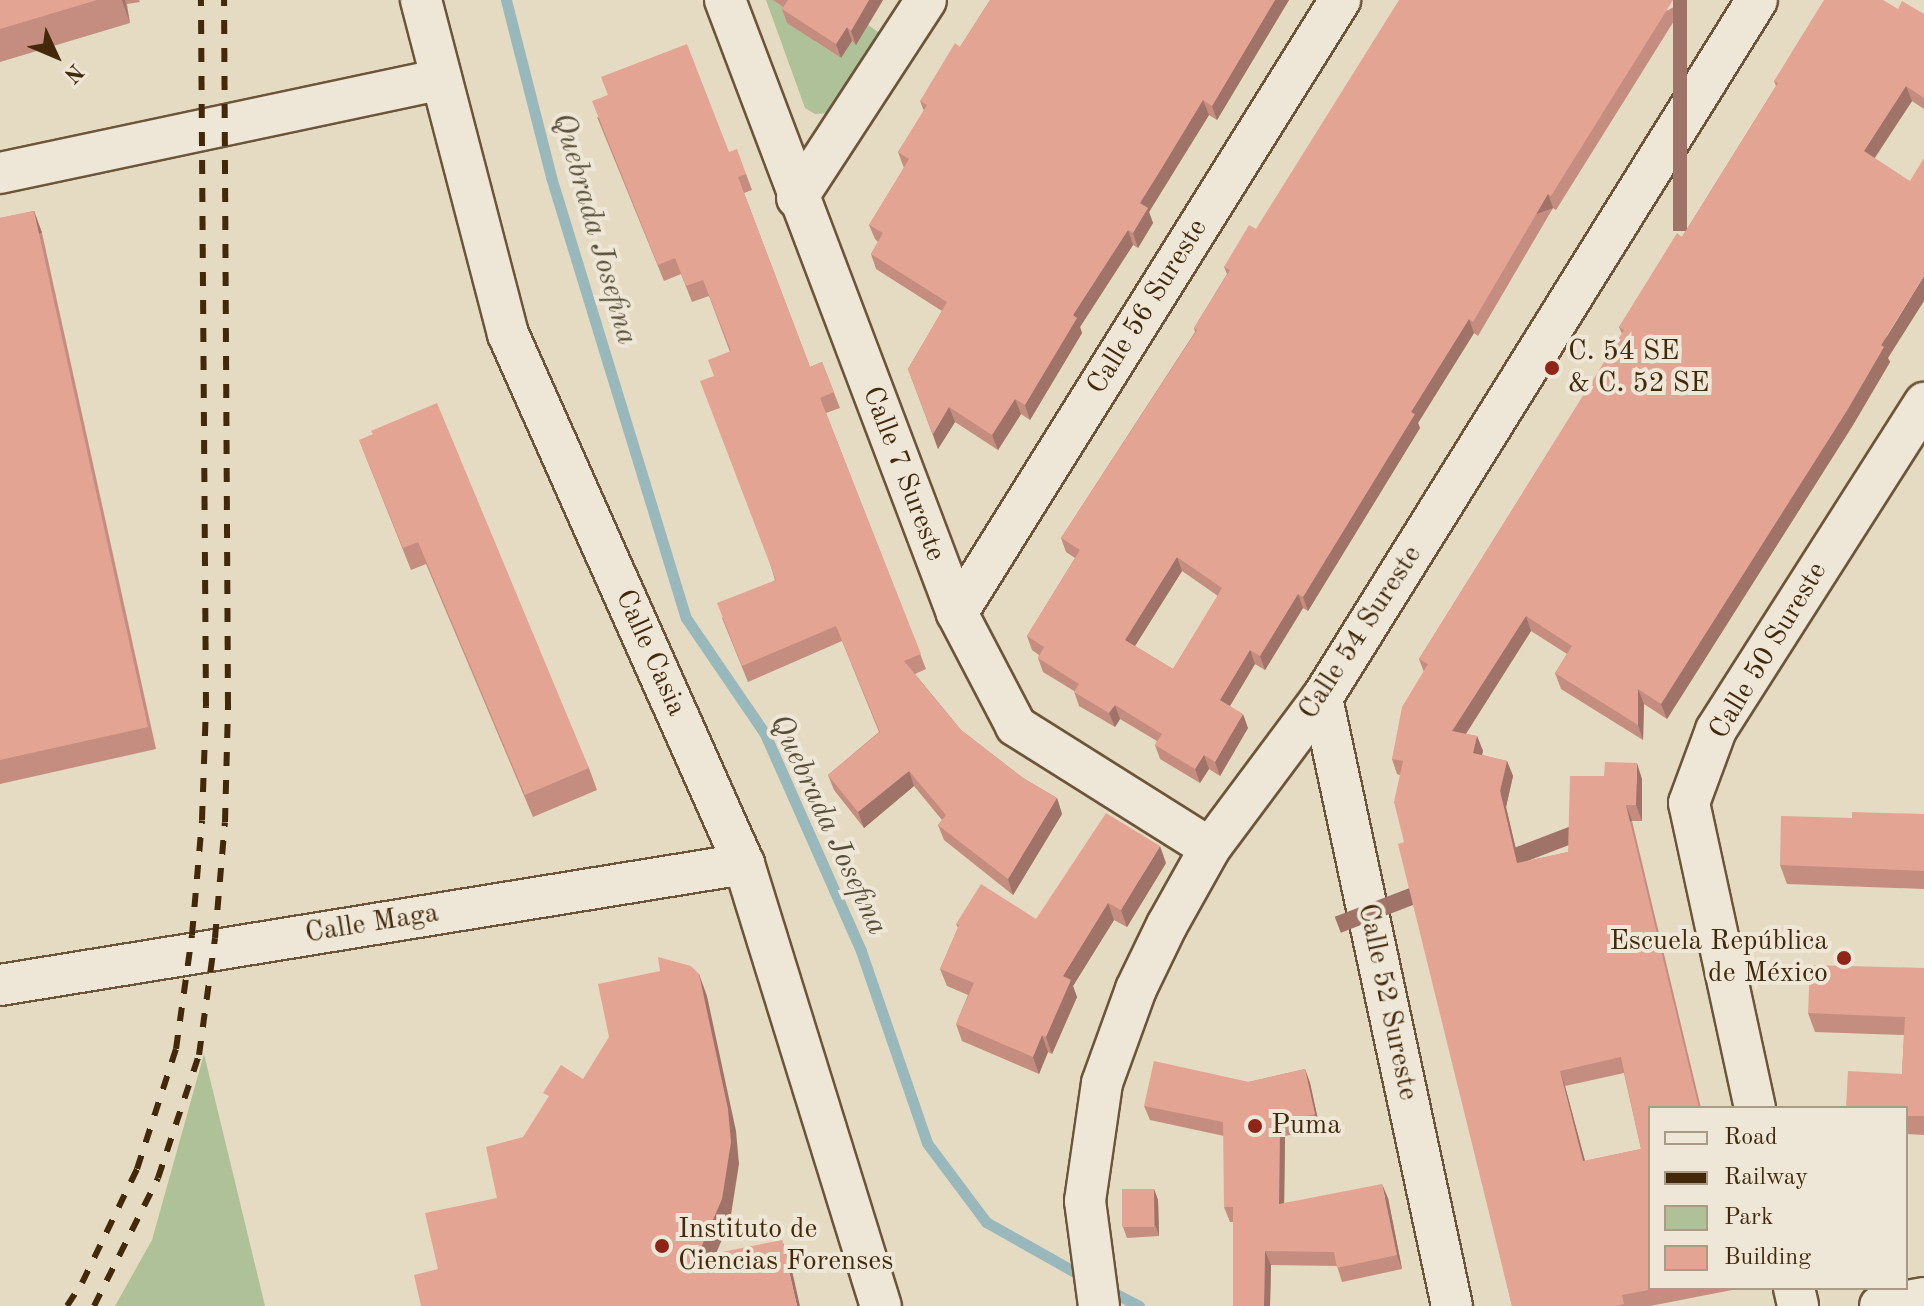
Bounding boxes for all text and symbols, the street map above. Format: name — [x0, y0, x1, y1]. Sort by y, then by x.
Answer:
north arrow — [16, 16, 96, 96]
text: N — [60, 59, 87, 86]
water label: Quebrada Josefina — [544, 109, 644, 349]
street label: Calle 56 Sureste — [1081, 213, 1215, 401]
place label: C. 54 SE & C. 52 SE — [1568, 335, 1709, 401]
marker: C. 54 SE & C. 52 SE — [1543, 359, 1561, 377]
street label: Calle 7 Sureste — [854, 382, 952, 566]
street label: Calle 54 Sureste — [1292, 540, 1430, 726]
street label: Calle 50 Sureste — [1703, 557, 1835, 745]
street label: Calle Casia — [607, 585, 693, 721]
water label: Quebrada Josefina — [761, 709, 895, 941]
street label: Calle Maga — [303, 897, 441, 951]
street label: Calle 52 Sureste — [1350, 901, 1424, 1103]
place label: Escuela República de México — [1609, 925, 1828, 991]
marker: Escuela República de México — [1835, 949, 1853, 967]
legend — [1648, 1106, 1908, 1290]
place label: Puma — [1271, 1109, 1341, 1143]
marker: Puma — [1246, 1117, 1264, 1135]
text: Road — [1724, 1126, 1777, 1150]
text: Railway — [1724, 1166, 1808, 1190]
text: Park — [1724, 1206, 1773, 1230]
place label: Instituto de Ciencias Forenses — [678, 1213, 893, 1279]
marker: Instituto de Ciencias Forenses — [653, 1237, 671, 1255]
text: Building — [1724, 1246, 1811, 1270]

